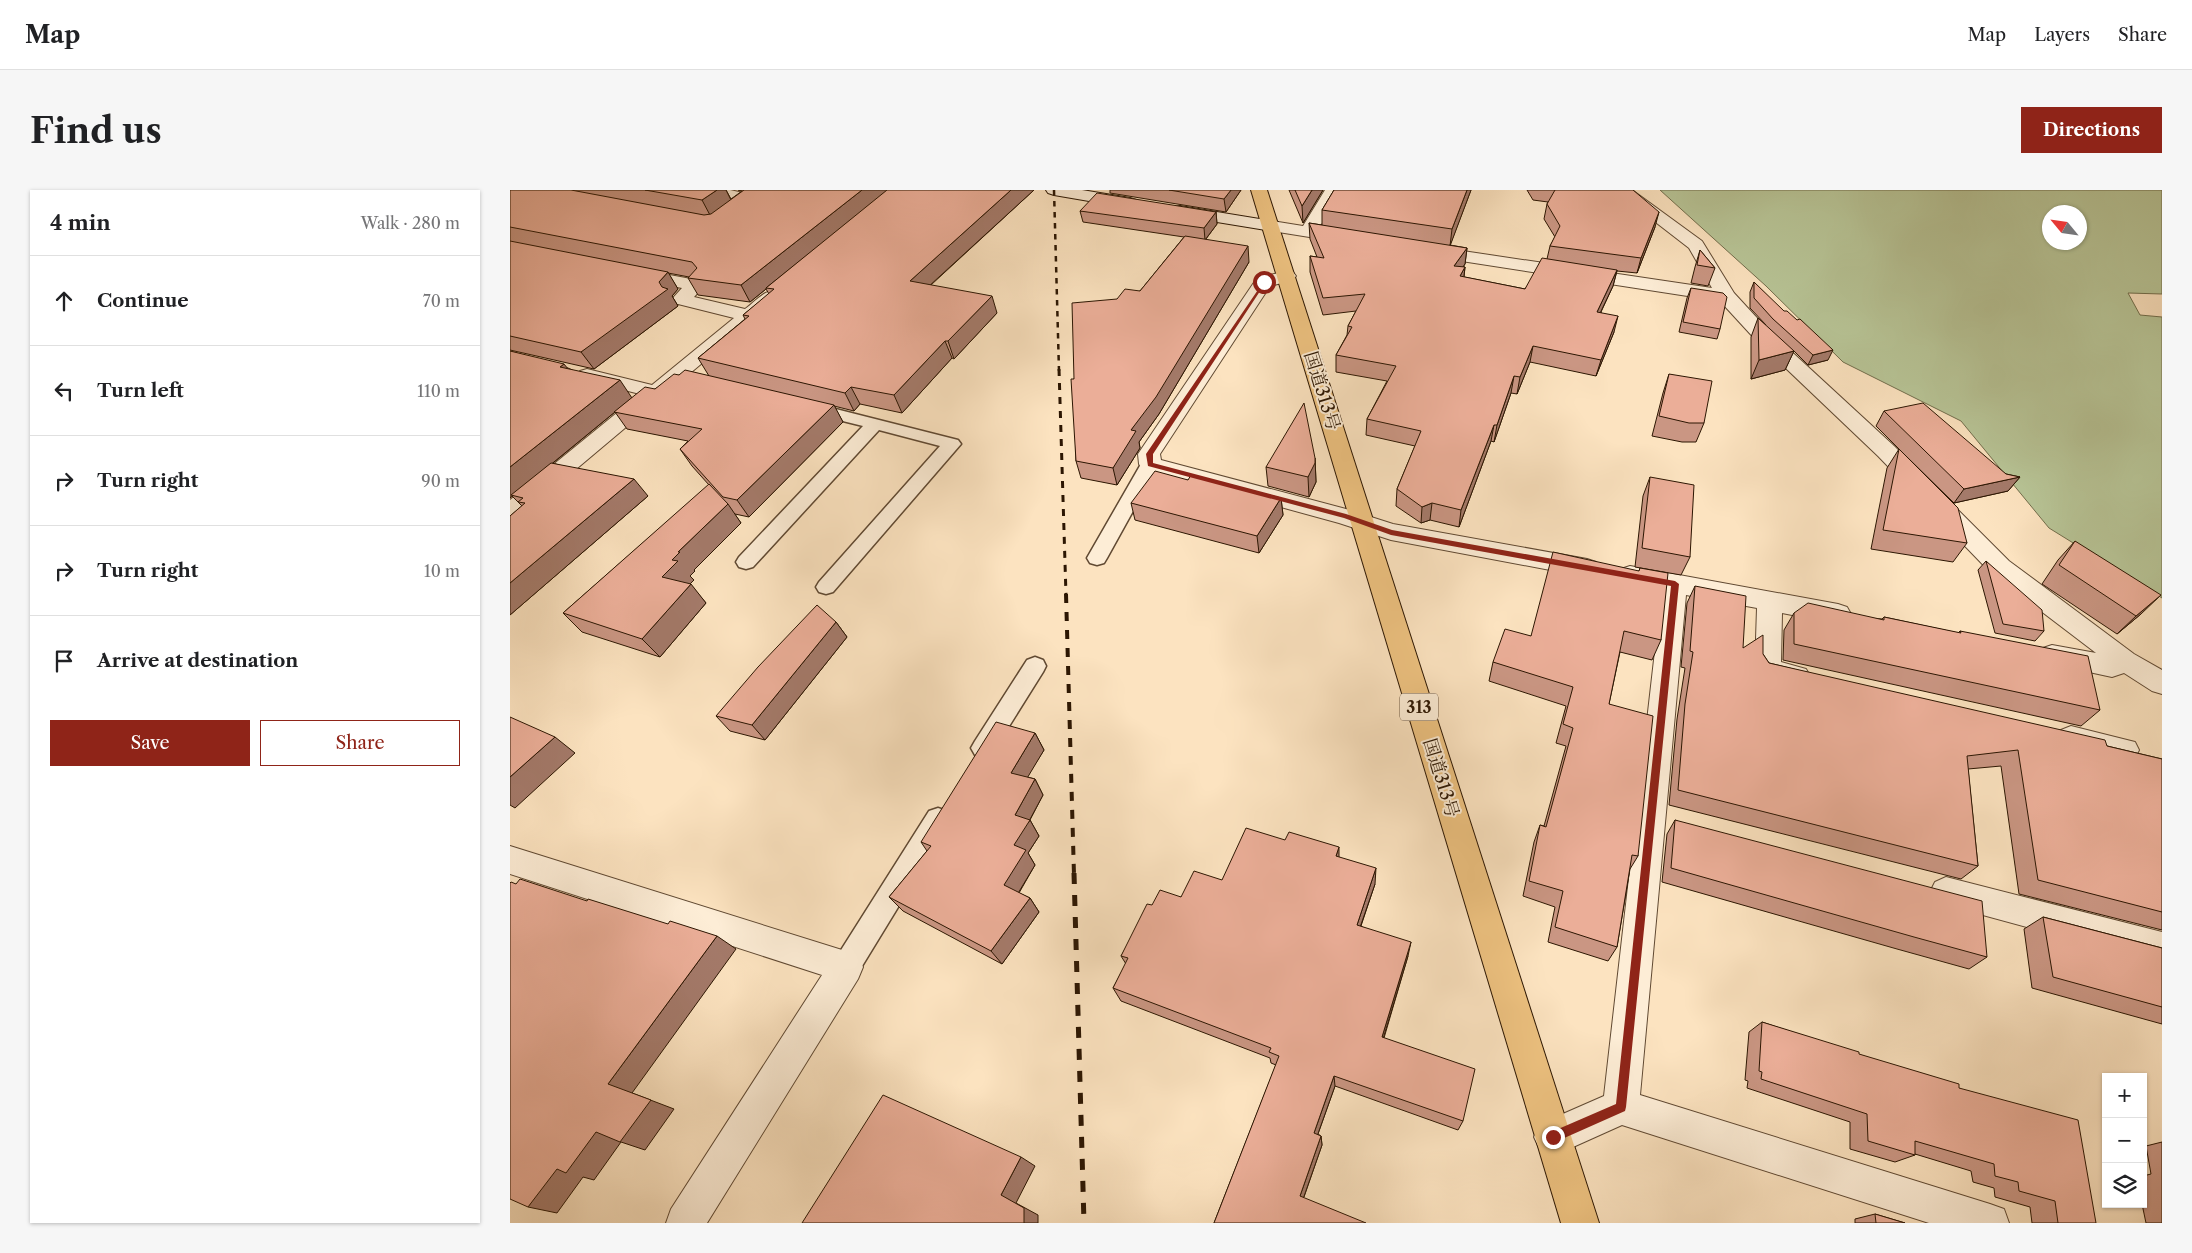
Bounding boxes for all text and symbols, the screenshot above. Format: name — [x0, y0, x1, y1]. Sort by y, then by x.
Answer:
text: Map — [25, 20, 80, 49]
text: Map — [1968, 24, 2006, 46]
text: Layers — [2034, 24, 2090, 46]
text: Share — [2118, 24, 2167, 46]
button: Directions — [2021, 107, 2162, 153]
text: Find us — [30, 109, 162, 152]
north arrow — [2042, 205, 2087, 250]
text: 4 min — [50, 210, 111, 235]
text: Walk · 280 m — [361, 213, 460, 233]
route start — [1253, 271, 1276, 294]
icon: ahead — [50, 287, 78, 315]
text: Continue — [97, 289, 189, 312]
text: 70 m — [423, 291, 460, 311]
street label: 国道313号 — [1300, 349, 1344, 433]
icon: left — [50, 377, 78, 405]
text: Turn left — [97, 379, 184, 402]
text: 110 m — [417, 381, 460, 401]
icon: right — [50, 467, 78, 495]
text: Turn right — [97, 469, 198, 492]
text: 90 m — [421, 471, 460, 491]
icon: right — [50, 557, 78, 585]
text: Turn right — [97, 559, 198, 582]
text: 10 m — [424, 561, 460, 581]
icon: arrive — [50, 647, 78, 675]
text: Arrive at destination — [97, 649, 298, 672]
road number: 313 — [1400, 694, 1438, 720]
button: Save — [50, 720, 250, 766]
button: Share — [260, 720, 460, 766]
street label: 国道313号 — [1419, 736, 1463, 820]
map controls — [2102, 1073, 2147, 1208]
button: + — [2102, 1073, 2147, 1118]
button: − — [2102, 1118, 2147, 1163]
route end — [1542, 1126, 1565, 1149]
button: layers — [2102, 1163, 2147, 1208]

